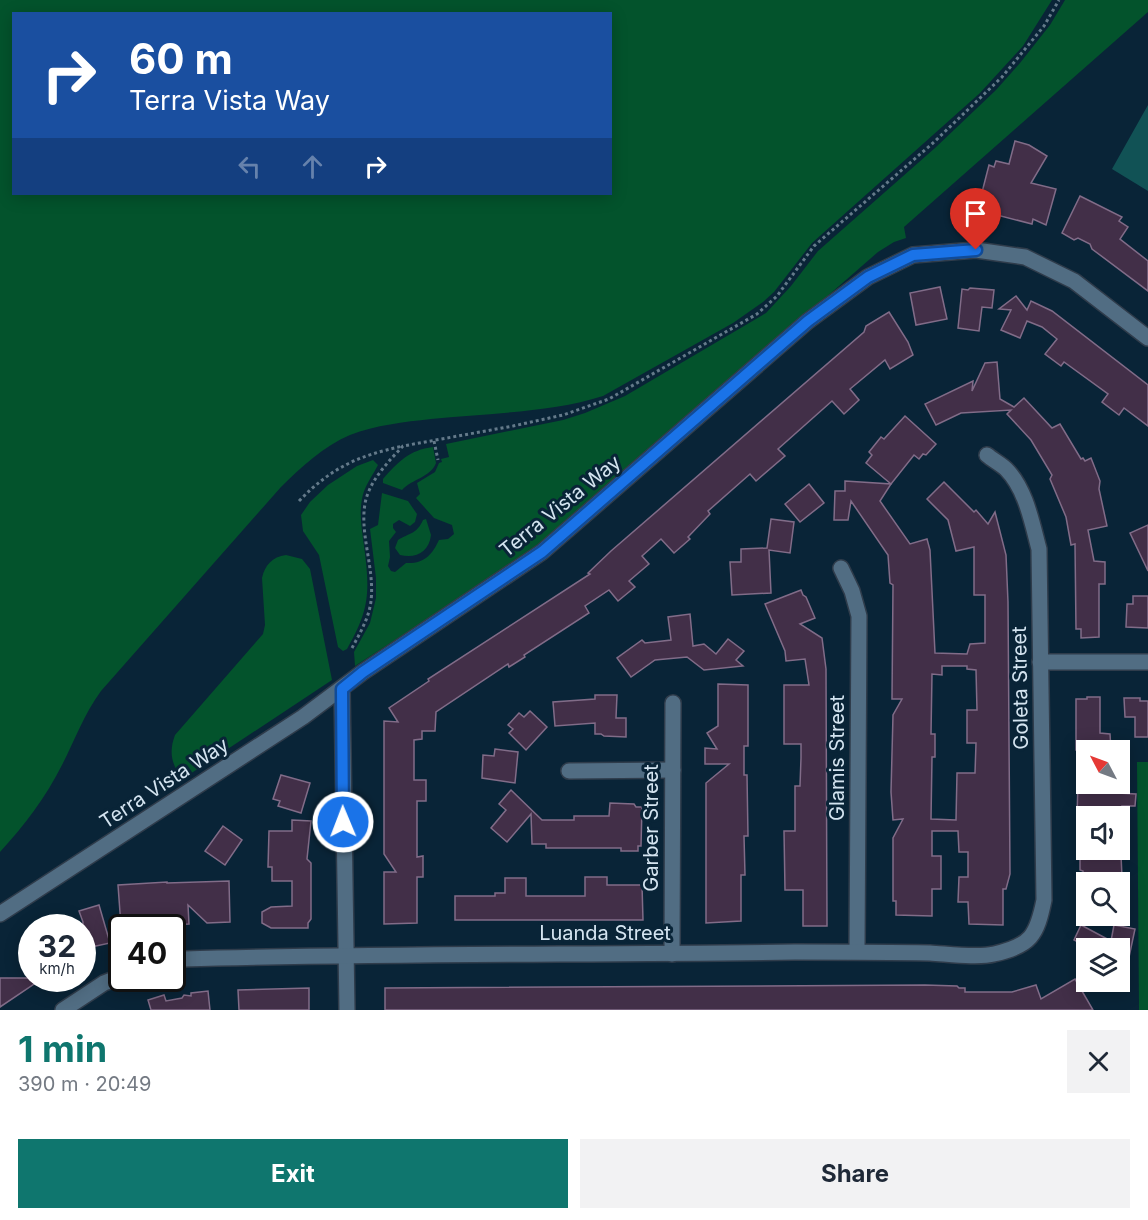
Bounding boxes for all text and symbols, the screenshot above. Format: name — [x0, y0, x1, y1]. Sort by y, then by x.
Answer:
text: 60 m — [129, 33, 233, 84]
icon: right — [30, 36, 108, 114]
text: Terra Vista Way — [129, 84, 330, 117]
icon: left — [233, 150, 266, 183]
icon: ahead — [296, 150, 329, 183]
icon: right — [359, 150, 392, 183]
pin — [950, 188, 1001, 250]
icon: arrive — [959, 197, 992, 230]
street label: Terra Vista Way — [495, 450, 625, 562]
street label: Goleta Street — [1007, 626, 1033, 750]
street label: Glamis Street — [825, 695, 849, 821]
street label: Terra Vista Way — [95, 732, 233, 834]
north arrow — [1076, 740, 1130, 794]
map controls — [1076, 740, 1130, 992]
street label: Garber Street — [639, 764, 663, 892]
position arrow — [311, 790, 375, 854]
button: sound — [1076, 806, 1130, 860]
button: search — [1076, 872, 1130, 926]
speed limit sign: 40 — [108, 914, 186, 992]
street label: Luanda Street — [539, 921, 671, 945]
text: 32 — [38, 928, 76, 964]
button: layers — [1076, 938, 1130, 992]
text: km/h — [39, 959, 75, 978]
text: 1 min — [18, 1027, 107, 1071]
button: close — [1067, 1030, 1130, 1093]
text: 390 m · 20:49 — [18, 1072, 151, 1096]
button: Exit — [18, 1139, 568, 1208]
button: Share — [580, 1139, 1130, 1208]

